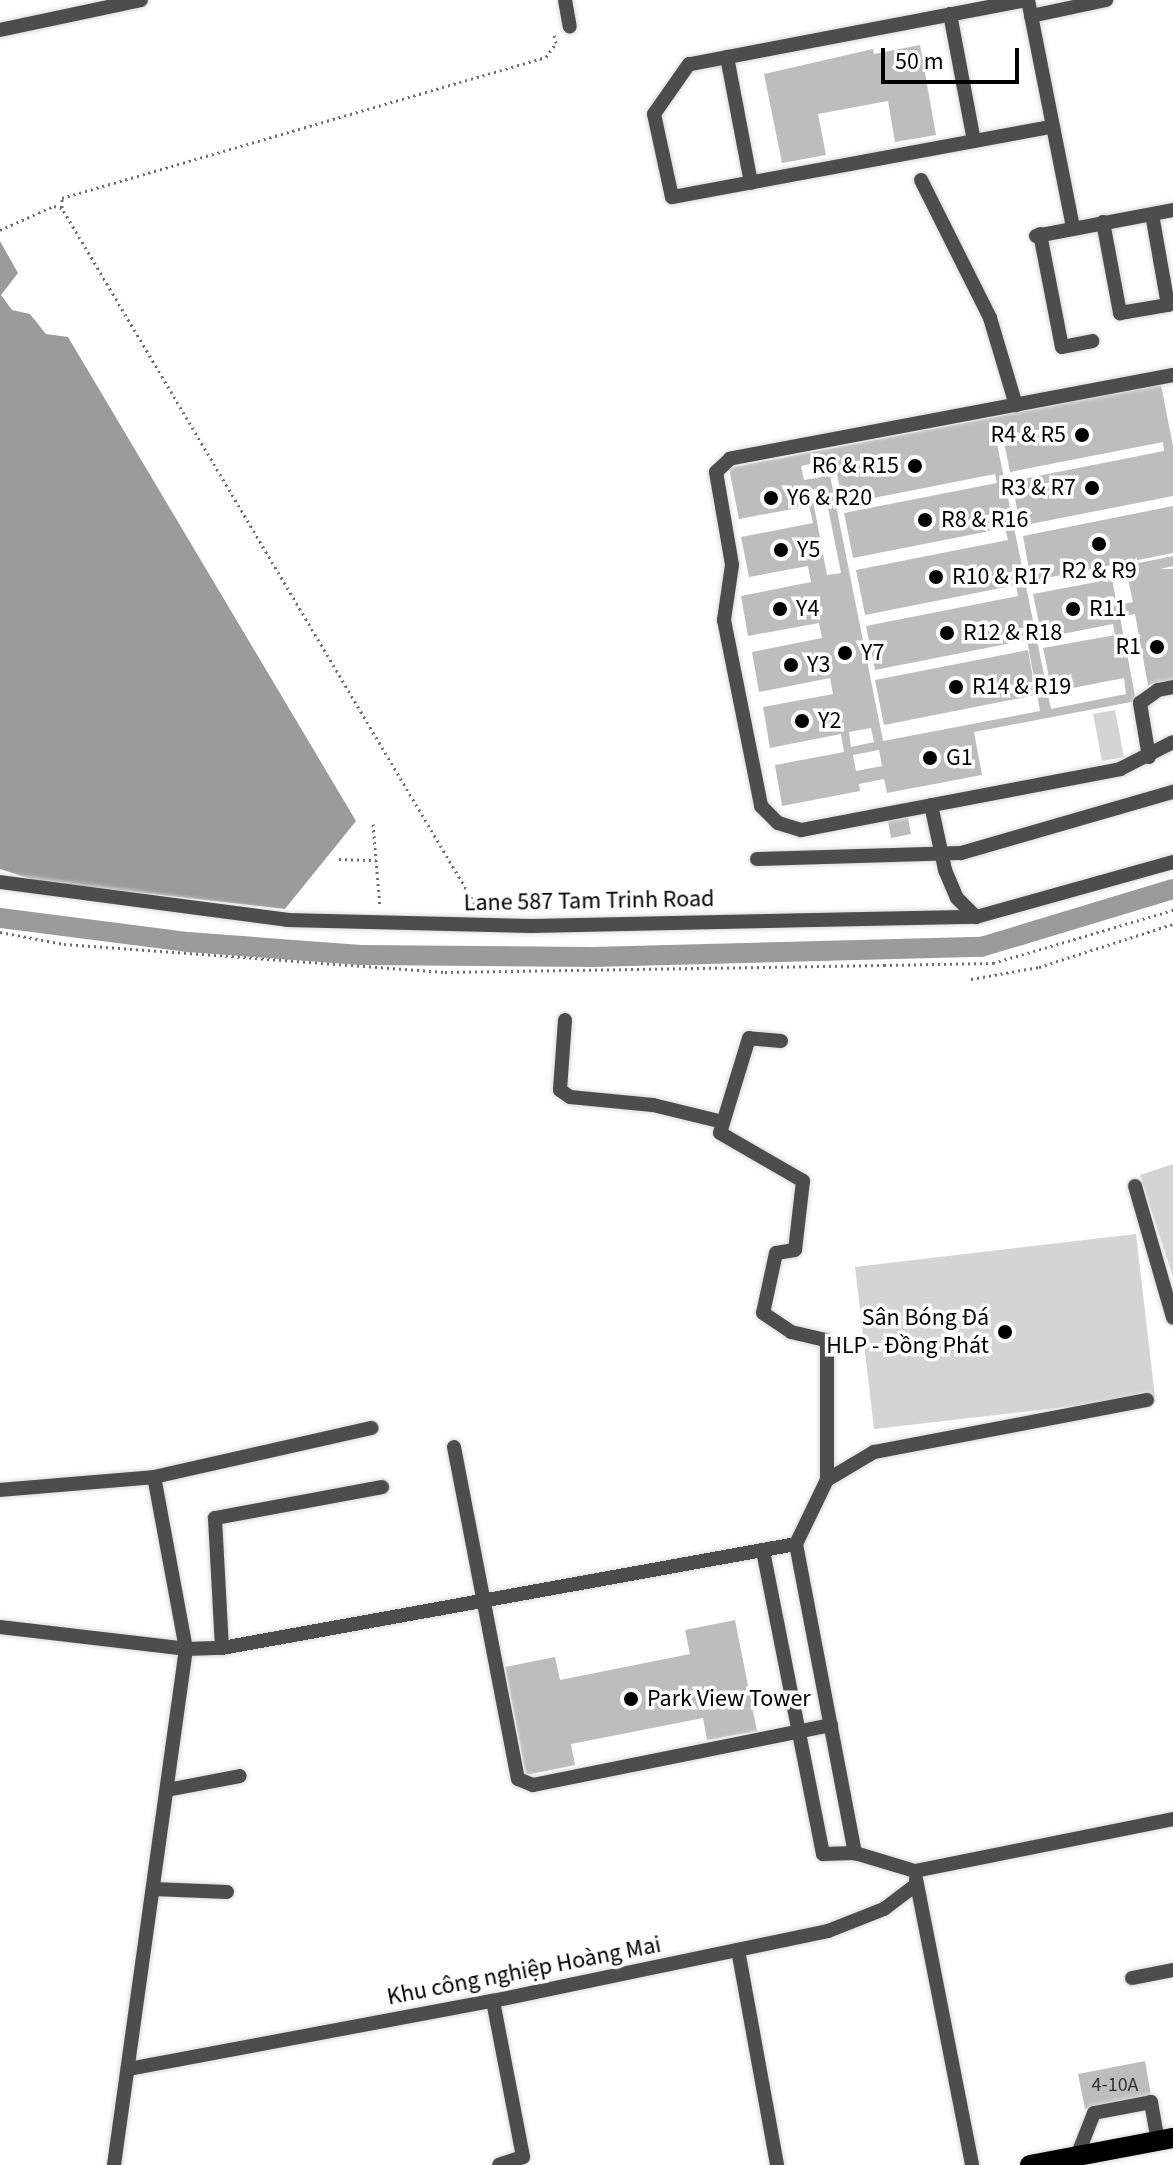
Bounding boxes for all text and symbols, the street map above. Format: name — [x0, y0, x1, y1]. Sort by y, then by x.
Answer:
scale bar — [885, 32, 1023, 82]
text: 50 m — [895, 44, 944, 79]
place label: R4 & R5 — [991, 421, 1066, 449]
marker: R4 & R5 — [1073, 426, 1091, 444]
place label: R6 & R15 — [812, 452, 899, 480]
marker: R6 & R15 — [906, 457, 924, 475]
place label: R3 & R7 — [1001, 474, 1076, 502]
marker: R3 & R7 — [1083, 479, 1101, 497]
place label: Y6 & R20 — [787, 484, 872, 512]
marker: Y6 & R20 — [762, 489, 780, 507]
place label: R8 & R16 — [941, 506, 1028, 534]
marker: R8 & R16 — [916, 511, 934, 529]
marker: R2 & R9 — [1090, 535, 1108, 553]
place label: Y5 — [797, 536, 820, 564]
marker: Y5 — [772, 541, 790, 559]
place label: R2 & R9 — [1061, 557, 1137, 585]
place label: R10 & R17 — [952, 563, 1051, 591]
marker: R10 & R17 — [927, 568, 945, 586]
place label: Y4 — [796, 595, 819, 623]
place label: R11 — [1089, 595, 1127, 623]
marker: Y4 — [771, 600, 789, 618]
marker: R11 — [1064, 600, 1082, 618]
place label: R12 & R18 — [963, 619, 1062, 647]
marker: R12 & R18 — [938, 624, 956, 642]
place label: R1 — [1115, 633, 1141, 661]
marker: R1 — [1148, 638, 1166, 656]
place label: Y7 — [861, 639, 884, 667]
marker: Y7 — [836, 644, 854, 662]
place label: Y3 — [807, 651, 830, 679]
marker: Y3 — [782, 656, 800, 674]
place label: R14 & R19 — [972, 673, 1071, 701]
marker: R14 & R19 — [947, 678, 965, 696]
place label: Y2 — [818, 707, 841, 735]
marker: Y2 — [793, 712, 811, 730]
place label: G1 — [946, 744, 973, 772]
marker: G1 — [921, 749, 939, 767]
street label: Lane 587 Tam Trinh Road — [463, 884, 715, 918]
place label: Sân Bóng Đá HLP - Đồng Phát — [826, 1304, 989, 1360]
marker: Sân Bóng Đá HLP - Đồng Phát — [996, 1323, 1014, 1341]
place label: Park View Tower — [647, 1685, 811, 1713]
marker: Park View Tower — [622, 1690, 640, 1708]
street label: Khu công nghiệp Hoàng Mai — [385, 1930, 663, 2012]
house number: 4-10A — [1092, 2073, 1138, 2097]

